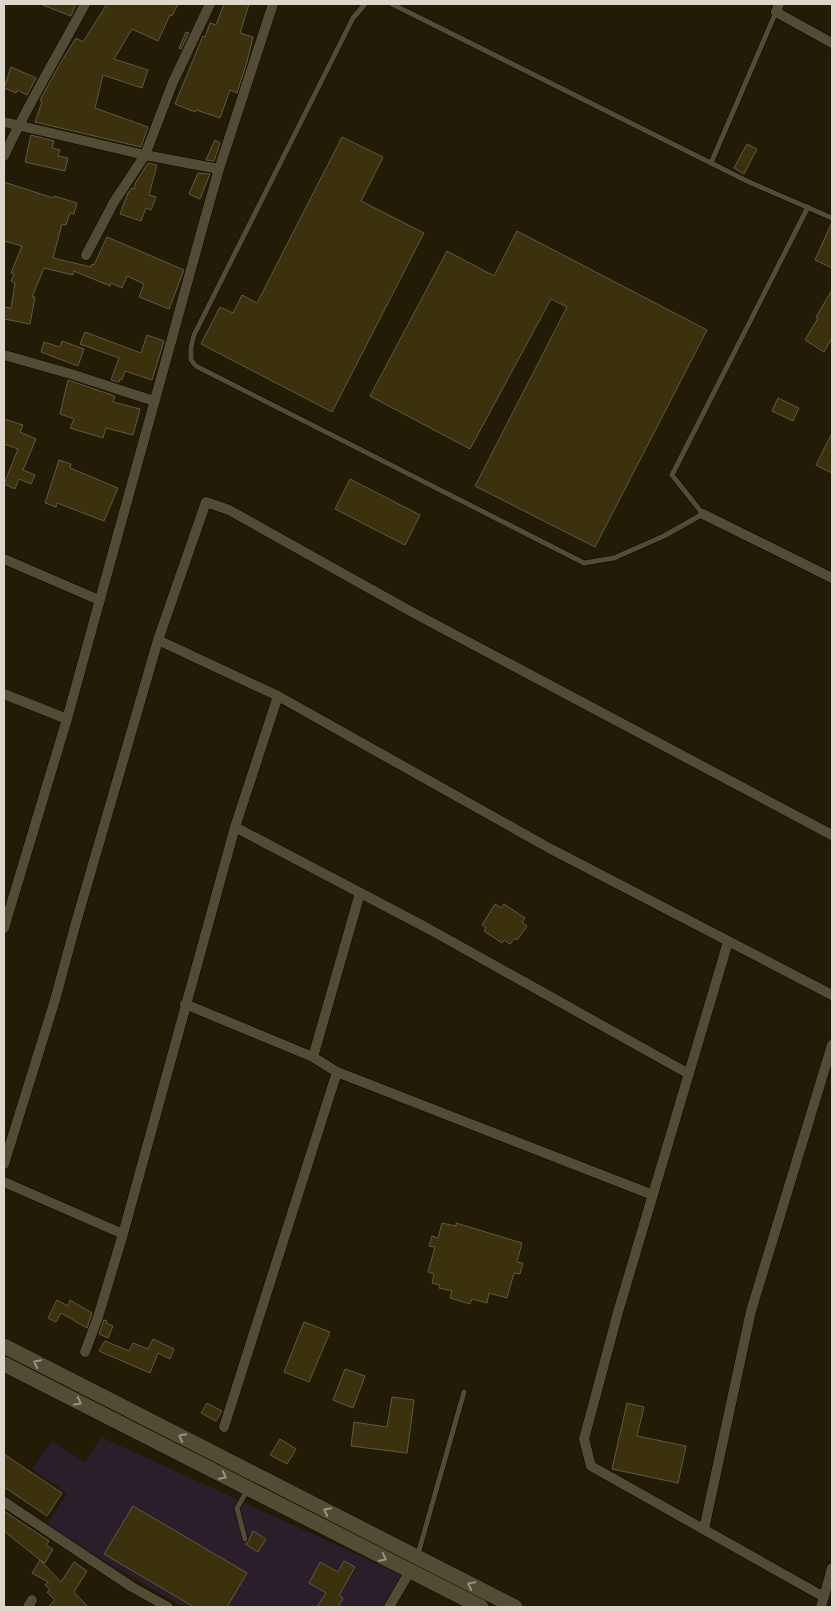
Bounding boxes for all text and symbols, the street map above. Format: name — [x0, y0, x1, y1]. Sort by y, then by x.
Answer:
one-way arrow — [34, 1359, 43, 1369]
one-way arrow — [73, 1396, 82, 1406]
one-way arrow — [178, 1433, 187, 1443]
one-way arrow — [218, 1470, 227, 1480]
one-way arrow — [323, 1507, 332, 1517]
one-way arrow — [378, 1551, 387, 1561]
one-way arrow — [467, 1581, 476, 1591]

